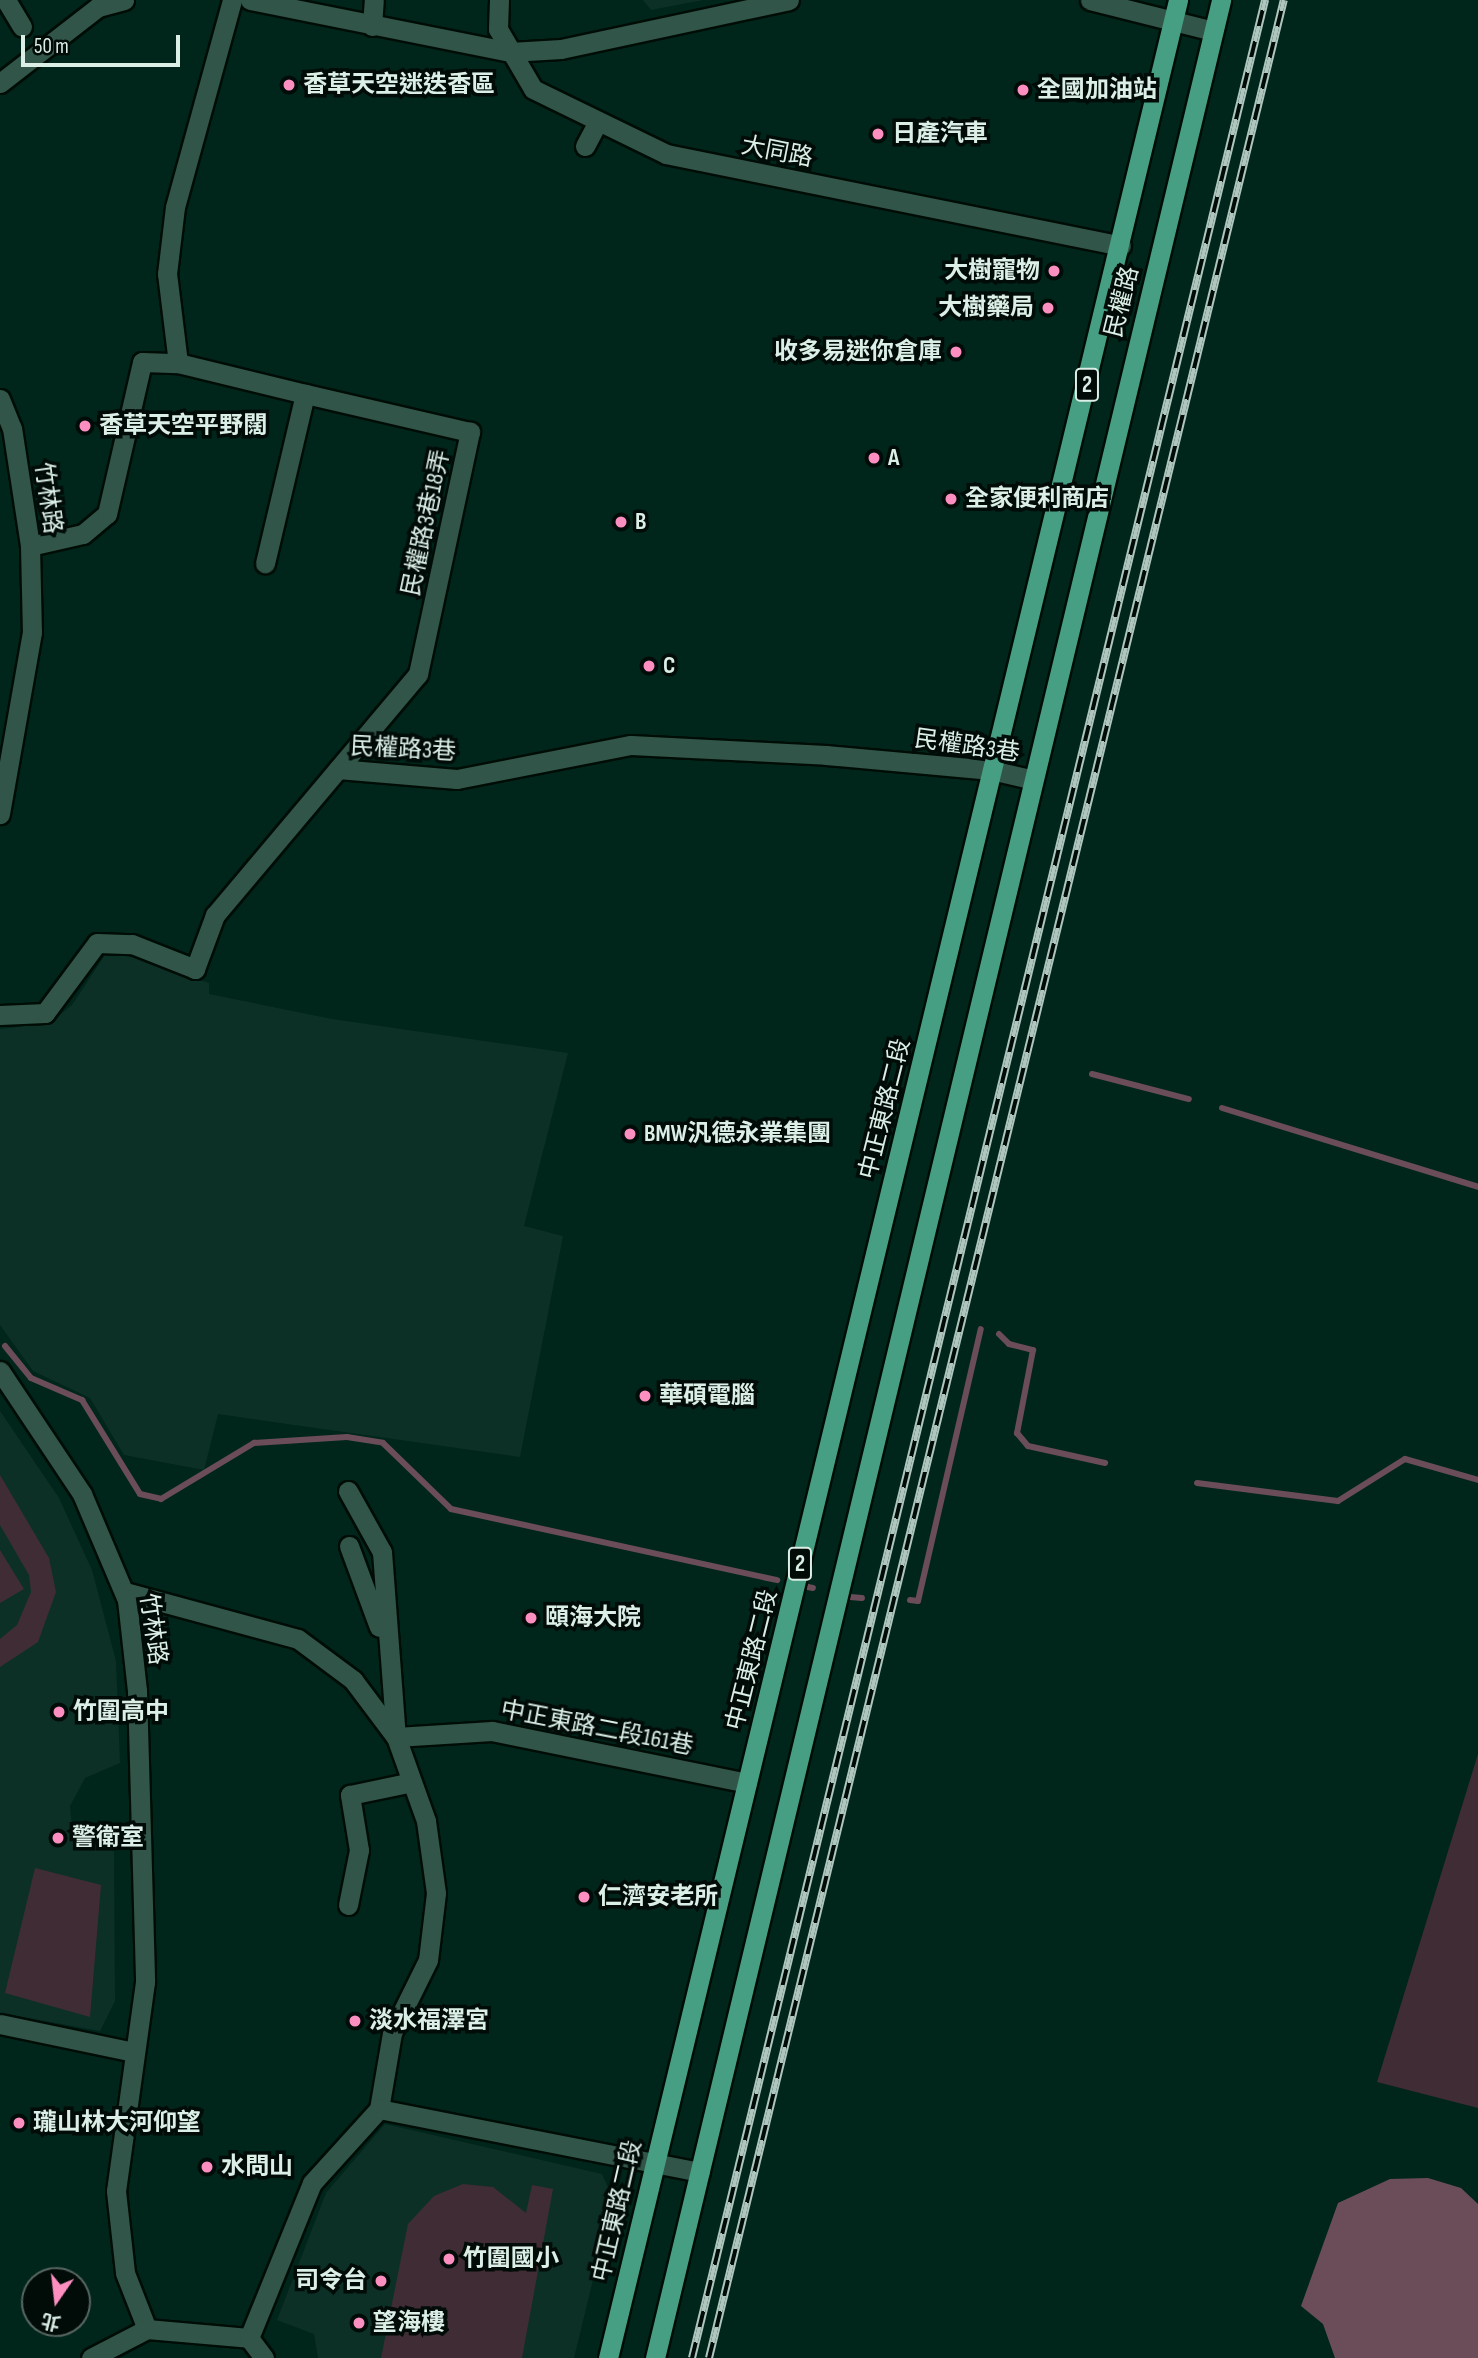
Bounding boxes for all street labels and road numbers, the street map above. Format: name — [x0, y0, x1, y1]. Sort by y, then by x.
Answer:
street label: 大同路 — [739, 131, 815, 173]
street label: 民權路 — [1099, 264, 1145, 340]
road number: 2 — [1075, 366, 1099, 404]
street label: 民權路3巷18弄 — [396, 447, 456, 599]
street label: 竹林路 — [29, 460, 67, 536]
street label: 民權路3巷 — [912, 724, 1022, 768]
street label: 民權路3巷 — [349, 732, 457, 766]
street label: 中正東路二段 — [854, 1036, 916, 1182]
road number: 2 — [788, 1544, 812, 1583]
street label: 中正東路二段 — [721, 1587, 783, 1733]
street label: 竹林路 — [134, 1591, 172, 1667]
street label: 中正東路二段161巷 — [498, 1695, 696, 1761]
street label: 中正東路二段 — [587, 2138, 647, 2284]

